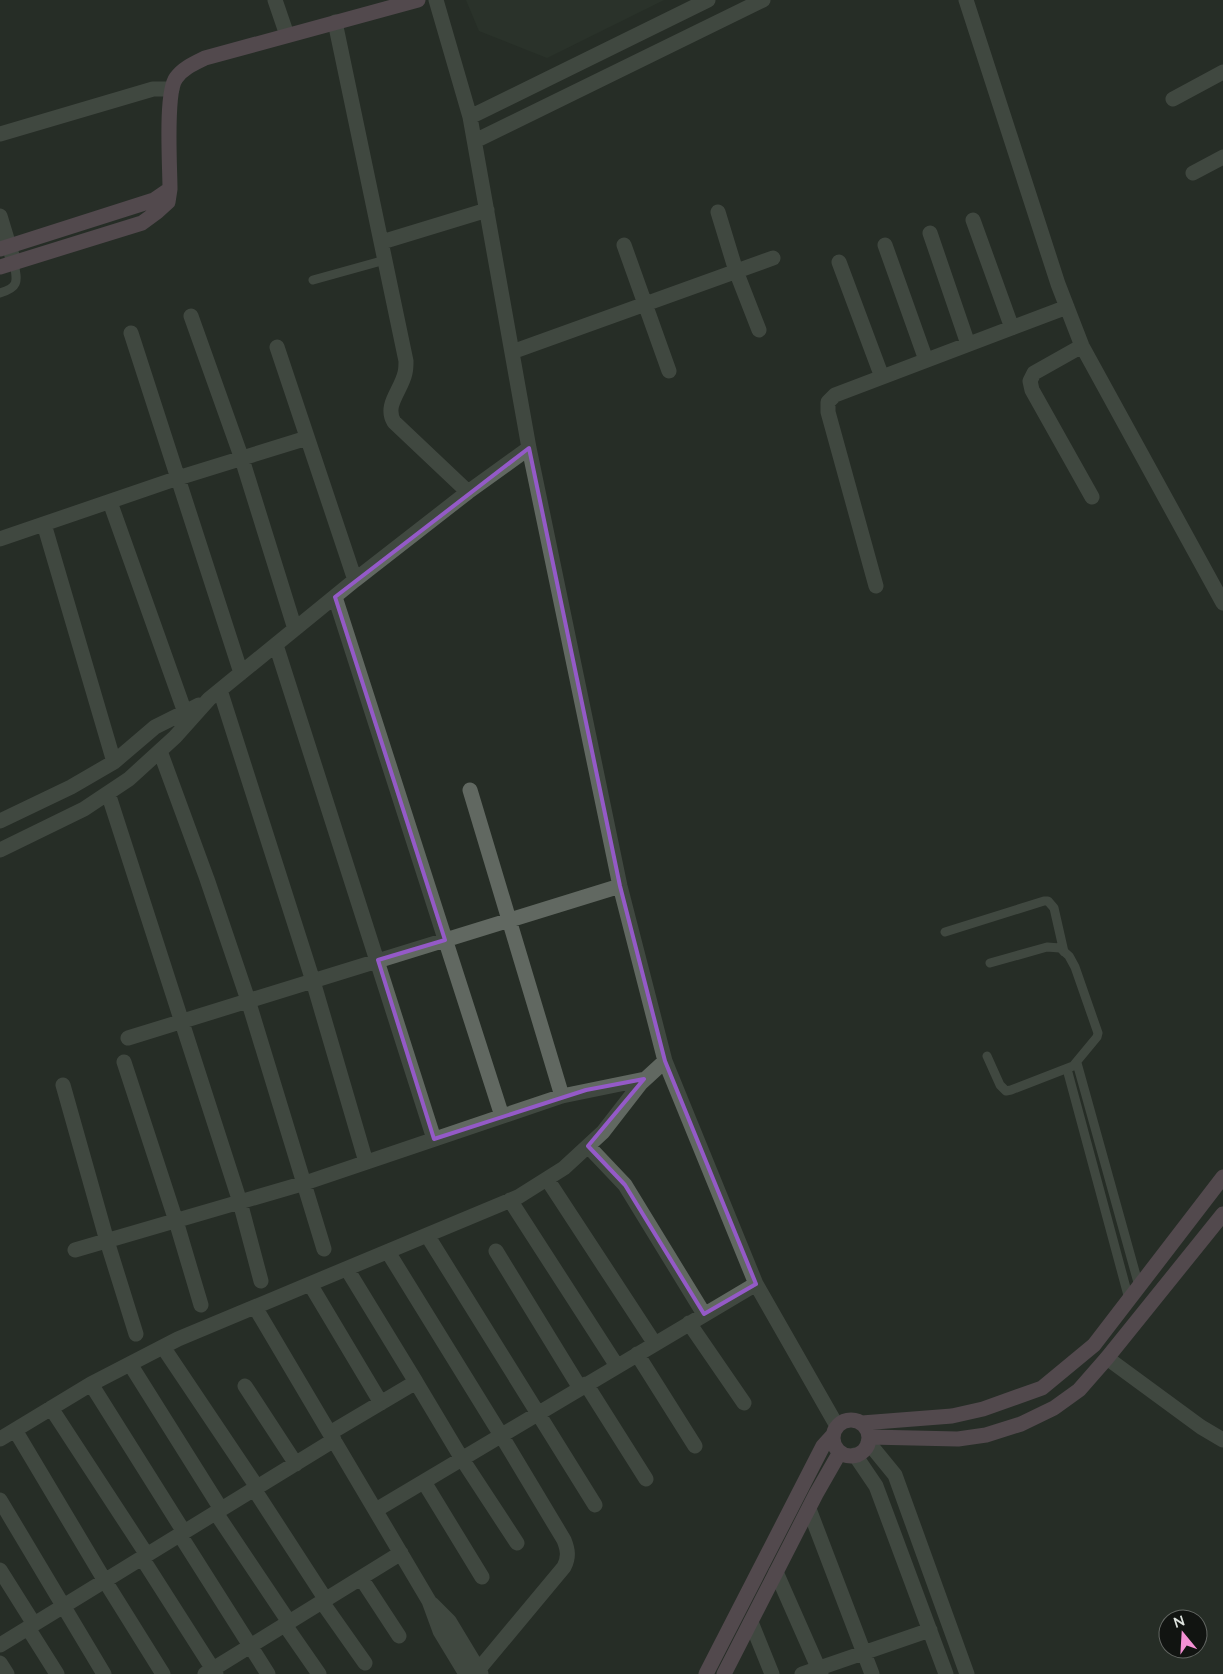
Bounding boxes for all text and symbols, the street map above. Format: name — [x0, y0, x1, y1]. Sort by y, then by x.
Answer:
north arrow — [1158, 1609, 1208, 1659]
text: N — [1171, 1611, 1187, 1631]

